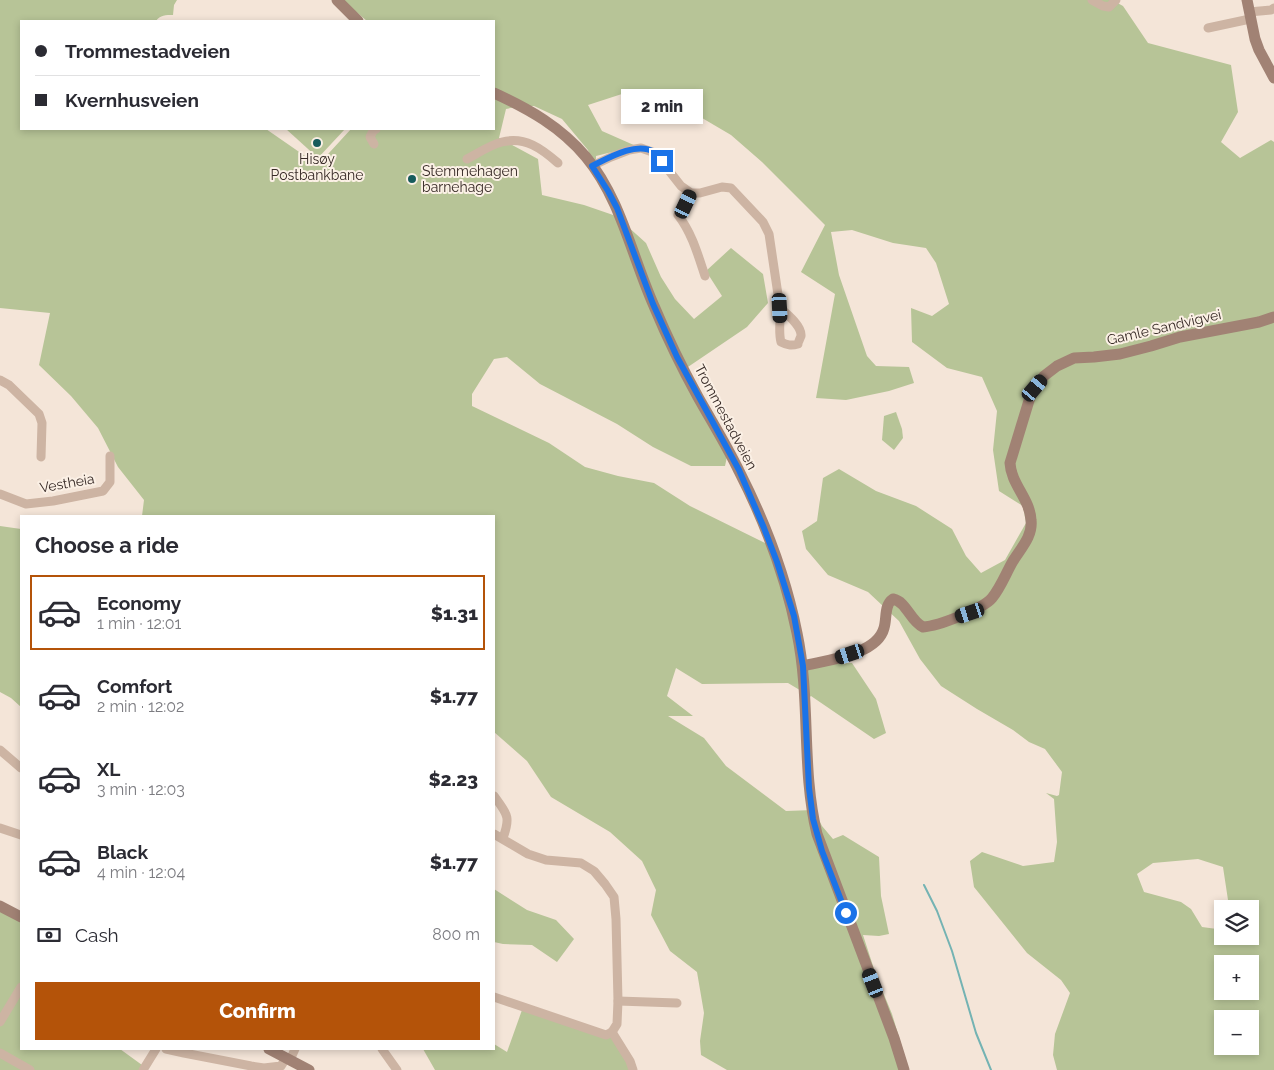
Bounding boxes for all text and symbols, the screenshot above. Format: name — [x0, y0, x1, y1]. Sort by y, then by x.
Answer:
text: Trommestadveien — [65, 40, 230, 62]
text: Kvernhusveien — [65, 89, 199, 111]
callout: 2 min — [621, 89, 703, 124]
text: 2 min — [641, 97, 683, 116]
marker: Hisøy Postbankbane — [311, 137, 323, 149]
route end — [651, 150, 673, 172]
place label: Hisøy Postbankbane — [271, 151, 363, 183]
place label: Stemmehagen barnehage — [422, 163, 518, 195]
marker: Stemmehagen barnehage — [406, 173, 418, 185]
car — [672, 187, 699, 221]
car — [771, 293, 788, 323]
street label: Gamle Sandvigvei — [1105, 306, 1223, 348]
street label: Trommestadveien — [691, 362, 761, 472]
car — [1019, 372, 1050, 404]
street label: Vestheia — [38, 470, 96, 496]
text: Choose a ride — [35, 532, 179, 558]
icon: car — [37, 590, 82, 635]
text: Economy — [97, 592, 181, 614]
car — [953, 601, 986, 625]
text: $1.31 — [431, 602, 478, 624]
text: 1 min · 12:01 — [97, 614, 181, 633]
car — [833, 642, 866, 666]
icon: car — [37, 673, 82, 718]
text: Comfort — [97, 675, 172, 697]
text: $1.77 — [430, 685, 478, 707]
text: 2 min · 12:02 — [97, 697, 184, 716]
icon: car — [37, 756, 82, 801]
text: XL — [97, 758, 120, 780]
text: $2.23 — [428, 768, 478, 790]
text: 3 min · 12:03 — [97, 780, 185, 799]
icon: car — [37, 839, 82, 884]
text: Black — [97, 841, 148, 863]
text: $1.77 — [430, 851, 478, 873]
text: 4 min · 12:04 — [97, 863, 185, 882]
map controls — [1214, 900, 1259, 1055]
button: layers — [1214, 900, 1259, 945]
route start — [835, 902, 857, 924]
icon: cash — [35, 921, 63, 949]
text: Cash — [75, 924, 119, 946]
text: 800 m — [432, 925, 480, 944]
button: + — [1214, 955, 1259, 1000]
car — [860, 966, 885, 1000]
button: Confirm — [35, 982, 480, 1040]
button: − — [1214, 1010, 1259, 1055]

